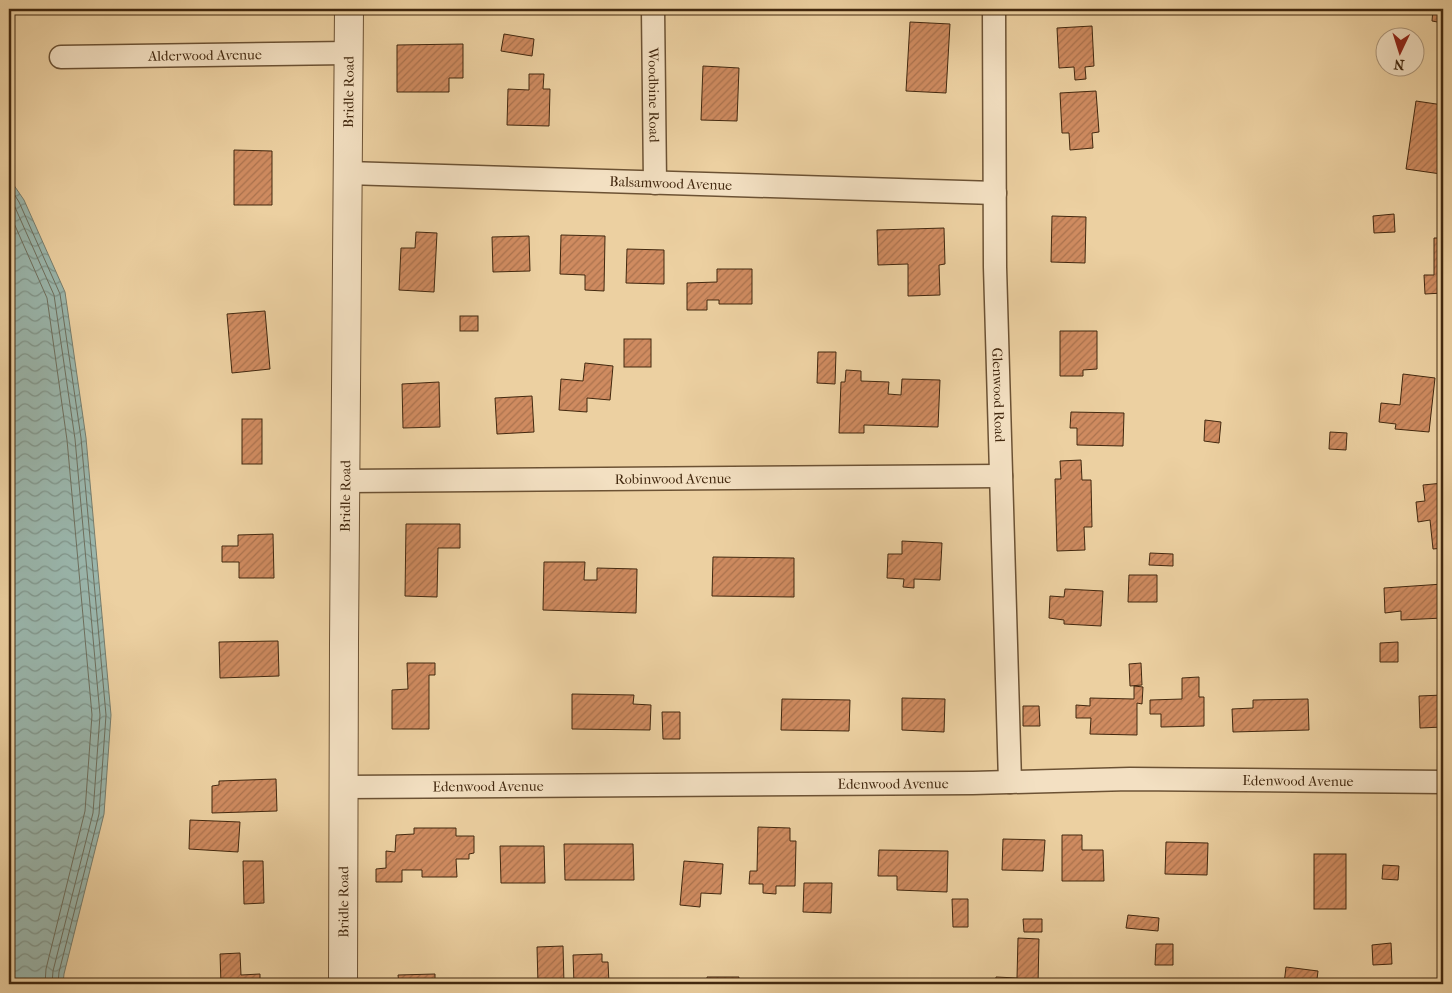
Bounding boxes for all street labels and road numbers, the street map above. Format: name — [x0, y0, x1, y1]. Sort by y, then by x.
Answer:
street label: Alderwood Avenue — [147, 46, 262, 65]
street label: Woodbine Road — [644, 46, 663, 143]
street label: Bridle Road — [340, 56, 358, 128]
street label: Balsamwood Avenue — [609, 173, 733, 194]
street label: Glenwood Road — [988, 347, 1008, 443]
street label: Bridle Road — [337, 460, 354, 532]
street label: Robinwood Avenue — [615, 470, 731, 488]
street label: Edenwood Avenue — [1242, 772, 1354, 790]
street label: Edenwood Avenue — [837, 775, 949, 793]
street label: Edenwood Avenue — [432, 778, 544, 795]
street label: Bridle Road — [335, 866, 352, 938]

